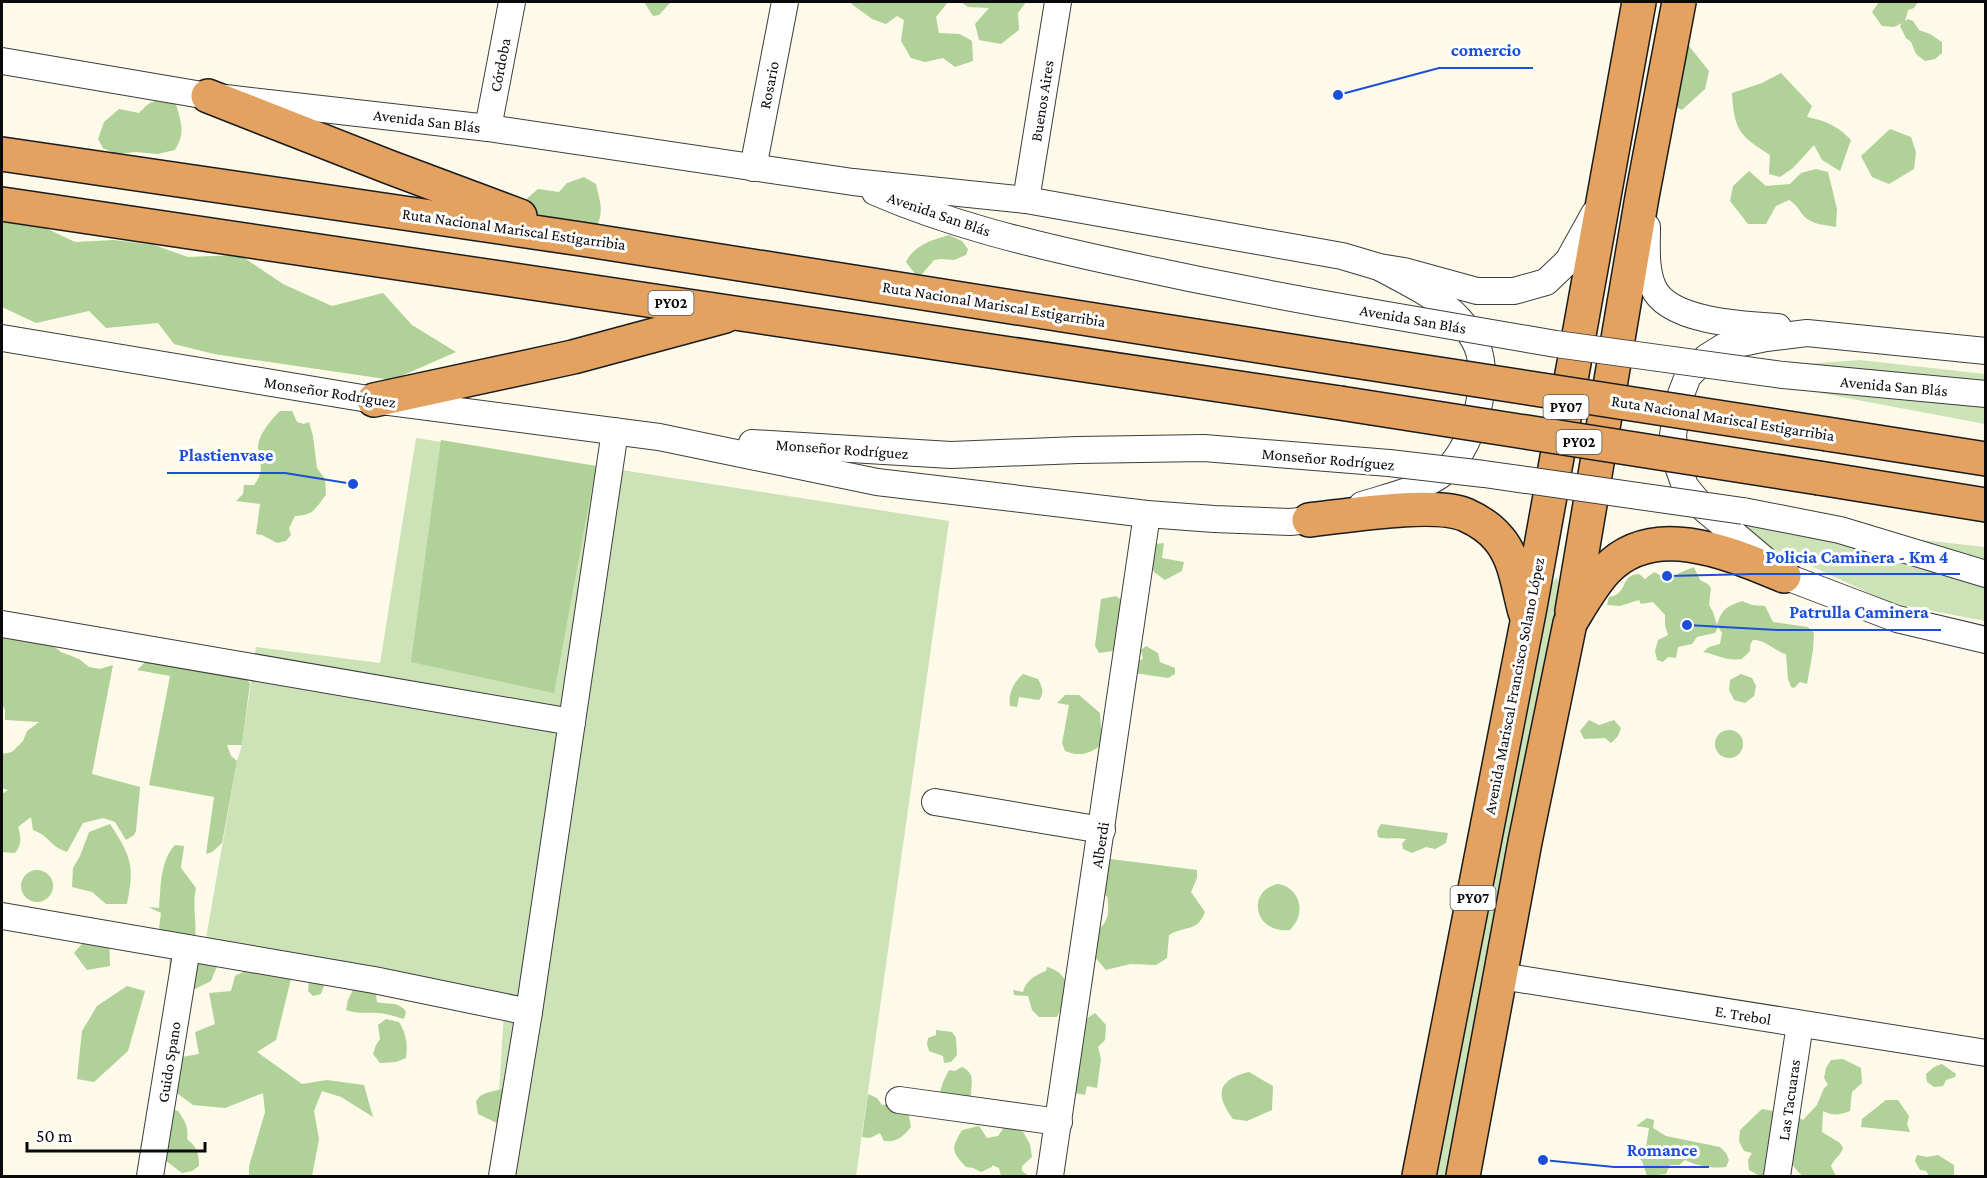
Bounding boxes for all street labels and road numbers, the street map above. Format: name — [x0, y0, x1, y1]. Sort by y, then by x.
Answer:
street label: Córdoba — [486, 36, 514, 93]
street label: Buenos Aires — [1027, 59, 1057, 143]
street label: Rosario — [756, 60, 782, 110]
street label: Avenida San Blás — [372, 106, 482, 136]
street label: Avenida San Blás — [885, 188, 993, 240]
street label: Ruta Nacional Mariscal Estigarribia — [401, 205, 627, 254]
street label: Ruta Nacional Mariscal Estigarribia — [881, 278, 1107, 331]
road number: PY02 — [648, 291, 694, 315]
street label: Avenida San Blás — [1358, 301, 1468, 337]
street label: Monseñor Rodríguez — [263, 373, 397, 412]
street label: Avenida San Blás — [1840, 373, 1948, 399]
street label: Ruta Nacional Mariscal Estigarribia — [1610, 392, 1836, 445]
road number: PY07 — [1544, 395, 1588, 419]
road number: PY02 — [1556, 430, 1602, 454]
street label: Monseñor Rodríguez — [775, 436, 909, 463]
street label: Monseñor Rodríguez — [1261, 445, 1395, 474]
street label: Avenida Mariscal Francisco Solano López — [1481, 556, 1548, 816]
street label: Alberdi — [1088, 821, 1112, 869]
road number: PY07 — [1450, 886, 1496, 910]
street label: E. Trebol — [1714, 1002, 1772, 1028]
street label: Guido Spano — [154, 1020, 185, 1104]
street label: Las Tacuaras — [1775, 1058, 1803, 1142]

